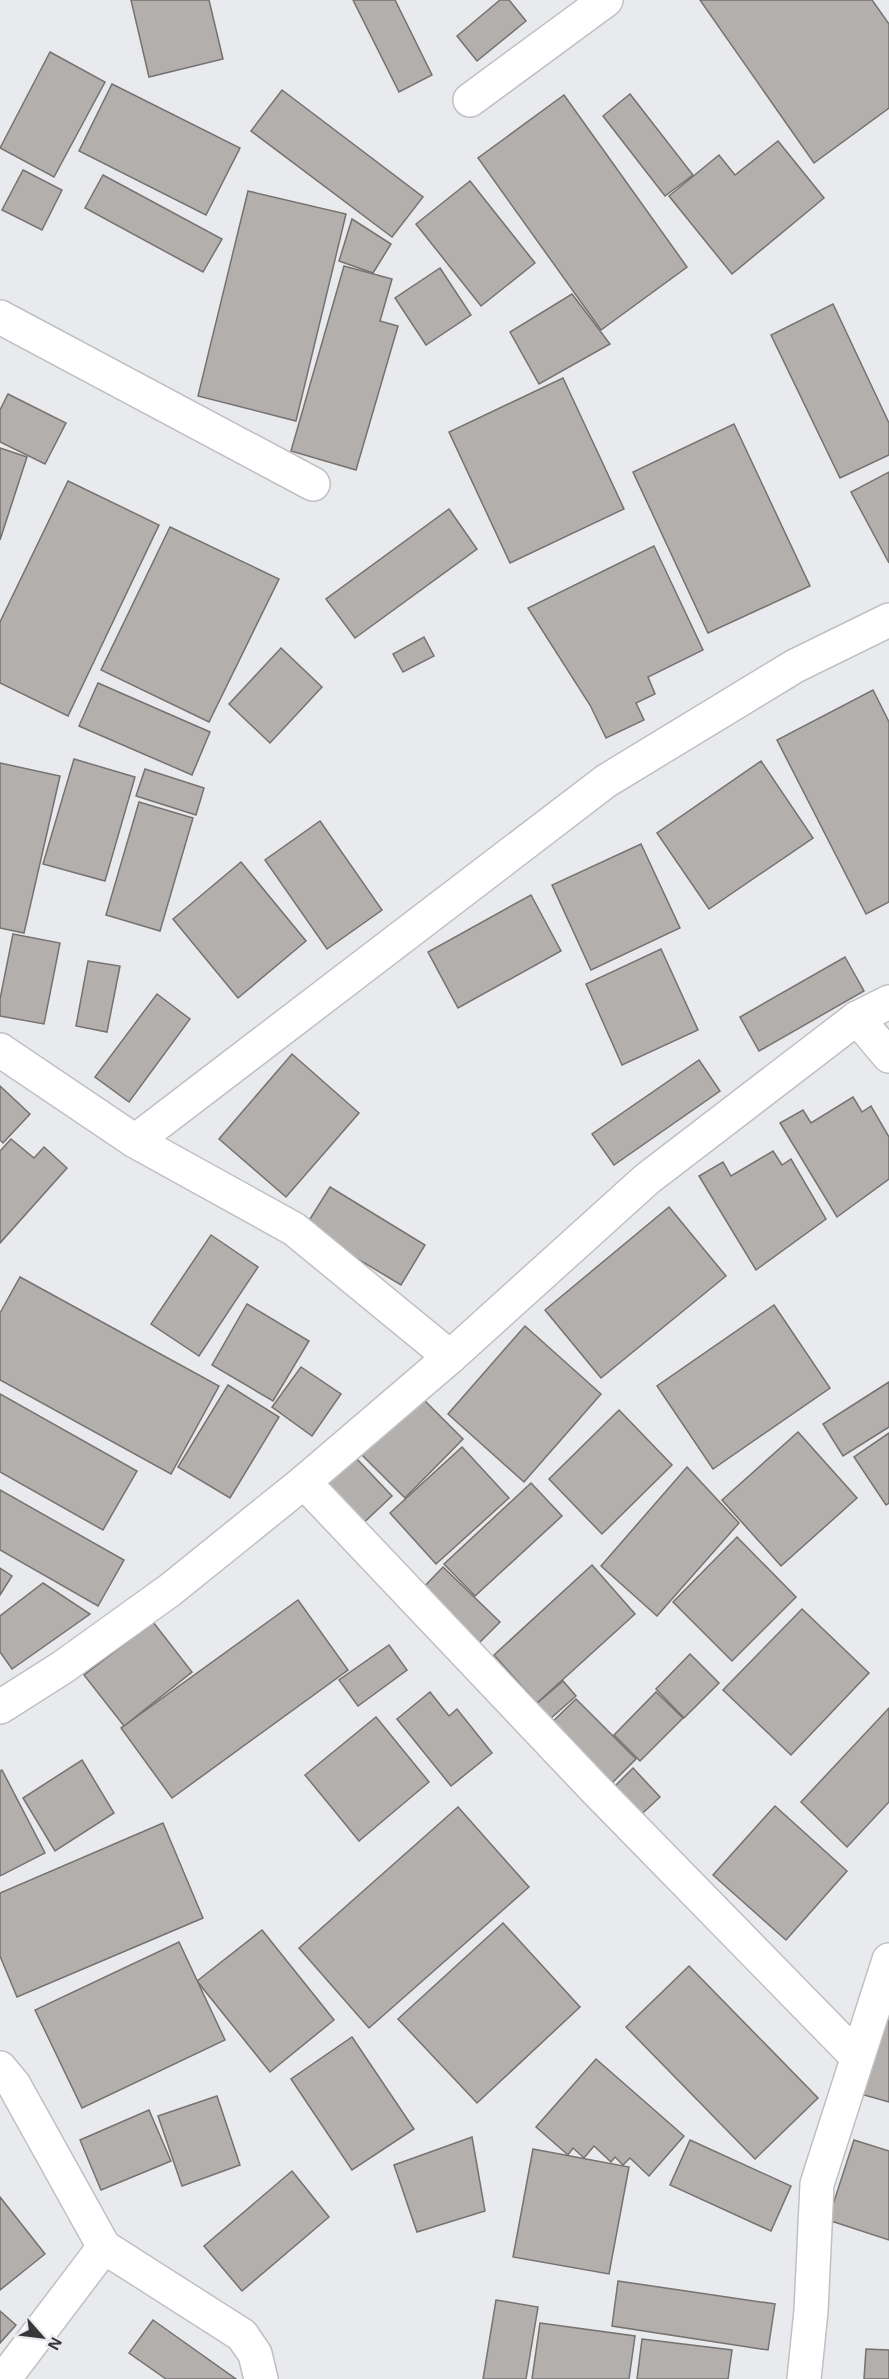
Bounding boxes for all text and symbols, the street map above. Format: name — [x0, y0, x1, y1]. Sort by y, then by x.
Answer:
north arrow — [12, 2307, 72, 2367]
text: N — [45, 2335, 65, 2353]

